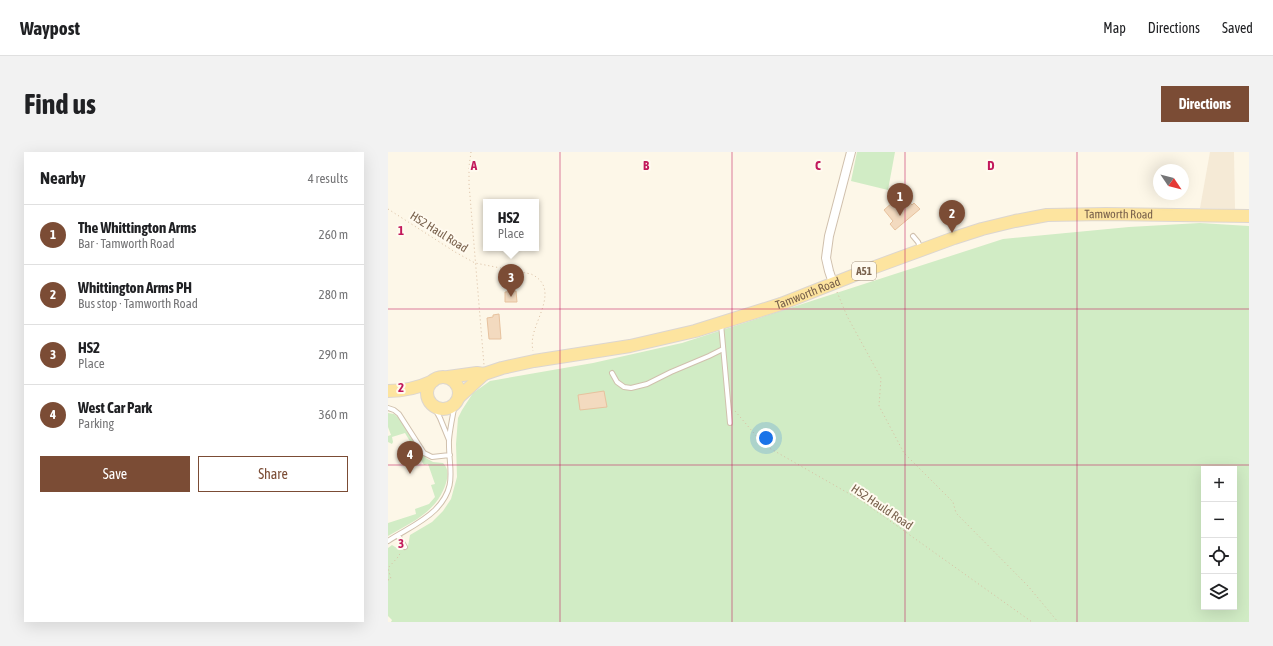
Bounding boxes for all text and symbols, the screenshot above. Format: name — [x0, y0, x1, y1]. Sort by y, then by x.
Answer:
text: Waypost — [20, 17, 80, 39]
text: Map — [1103, 20, 1126, 36]
text: Directions — [1148, 20, 1200, 36]
text: Saved — [1222, 20, 1253, 36]
button: Directions — [1161, 86, 1249, 122]
text: Find us — [24, 88, 96, 120]
text: A — [470, 158, 478, 173]
text: B — [643, 158, 650, 173]
text: C — [815, 158, 821, 173]
text: D — [987, 158, 995, 173]
north arrow — [1153, 164, 1189, 200]
text: Nearby — [40, 168, 86, 188]
text: 4 results — [308, 171, 348, 186]
pin: 1 — [887, 183, 913, 216]
popup — [483, 199, 539, 251]
pin: 2 — [939, 200, 965, 233]
street label: Tamworth Road — [1084, 207, 1153, 222]
street label: HS2 Haul Road — [408, 209, 470, 255]
text: HS2 — [498, 209, 520, 226]
text: The Whittington Arms — [78, 219, 196, 236]
text: 1 — [398, 223, 404, 238]
text: Place — [498, 226, 524, 241]
text: 1 — [50, 227, 56, 242]
text: 260 m — [319, 227, 348, 242]
text: Bar · Tamworth Road — [78, 236, 175, 251]
road number: A51 — [852, 262, 876, 280]
pin: 3 — [498, 264, 524, 297]
street label: Tamworth Road — [774, 274, 842, 312]
text: Whittington Arms PH — [78, 279, 192, 296]
text: 2 — [50, 287, 56, 302]
text: 280 m — [319, 287, 348, 302]
text: Bus stop · Tamworth Road — [78, 296, 198, 311]
text: HS2 — [78, 339, 100, 356]
text: 3 — [50, 347, 56, 362]
text: 290 m — [319, 347, 348, 362]
text: Place — [78, 356, 105, 371]
text: 2 — [398, 380, 404, 395]
text: West Car Park — [78, 399, 152, 416]
text: 4 — [50, 407, 56, 422]
text: 360 m — [319, 407, 348, 422]
text: Parking — [78, 416, 114, 431]
your location — [756, 428, 776, 448]
pin: 4 — [397, 441, 423, 474]
button: Save — [40, 456, 190, 492]
button: Share — [198, 456, 348, 492]
map controls — [1201, 466, 1237, 610]
button: + — [1201, 466, 1237, 502]
street label: HS2 Hauld Road — [849, 481, 915, 533]
button: − — [1201, 502, 1237, 538]
text: 3 — [398, 536, 404, 551]
button: locate — [1201, 538, 1237, 574]
button: layers — [1201, 574, 1237, 610]

